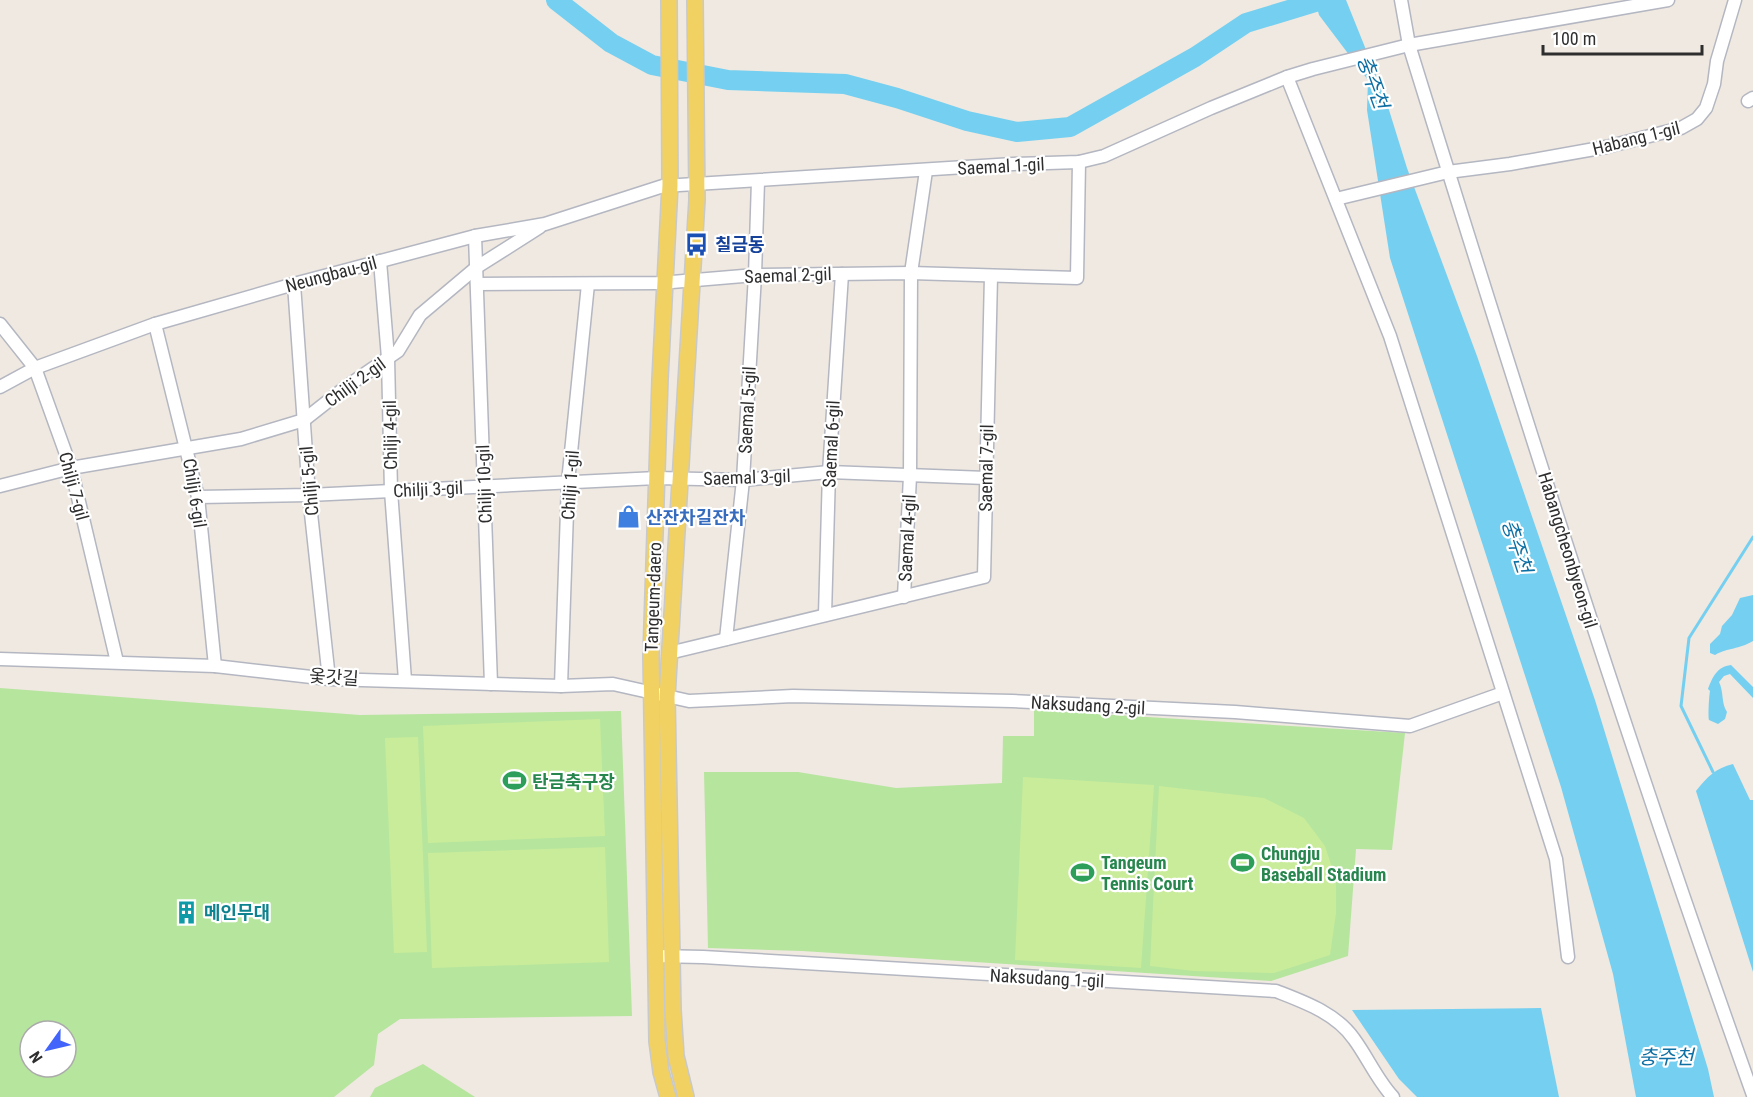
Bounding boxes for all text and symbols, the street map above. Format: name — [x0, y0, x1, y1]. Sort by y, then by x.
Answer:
scale bar — [1543, 18, 1702, 56]
text: 100 m — [1552, 28, 1596, 49]
water label: 충주천 — [1352, 52, 1395, 114]
street label: Habang 1-gil — [1590, 117, 1682, 159]
street label: Saemal 1-gil — [957, 153, 1045, 179]
bus stop icon: 칠금동 — [684, 231, 710, 257]
place label: 칠금동 — [715, 234, 765, 255]
street label: Neungbau-gil — [283, 252, 379, 296]
street label: Saemal 2-gil — [744, 263, 832, 287]
street label: Chilji 2-gil — [321, 353, 389, 411]
street label: Saemal 5-gil — [734, 366, 760, 454]
street label: Chilji 4-gil — [379, 400, 401, 470]
street label: Saemal 6-gil — [818, 400, 844, 488]
street label: Saemal 7-gil — [975, 424, 997, 512]
street label: Chilji 10-gil — [472, 444, 496, 524]
street label: Chilji 5-gil — [295, 445, 323, 517]
street label: Chilji 7-gil — [55, 449, 93, 523]
street label: Chilji 1-gil — [557, 449, 583, 521]
street label: Chilji 6-gil — [179, 457, 211, 529]
street label: Saemal 3-gil — [703, 465, 791, 489]
street label: Habangcheonbyeon-gil — [1534, 469, 1602, 631]
street label: Chilji 3-gil — [393, 477, 463, 501]
street label: Saemal 4-gil — [894, 494, 920, 582]
shop icon: 산잔차길잔차 — [615, 504, 641, 530]
place label: 산잔차길잔차 — [646, 507, 746, 528]
water label: 충주천 — [1497, 516, 1538, 578]
street label: Tangeum-daero — [641, 542, 665, 652]
street label: 옻갓길 — [308, 665, 360, 689]
street label: Naksudang 2-gil — [1030, 692, 1146, 718]
sports icon: 탄금축구장 — [501, 768, 527, 794]
place label: 탄금축구장 — [532, 771, 615, 792]
place label: Chungju Baseball Stadium — [1261, 843, 1386, 885]
sports icon: Chungju Baseball Stadium — [1230, 850, 1256, 876]
place label: Tangeum Tennis Court — [1101, 852, 1194, 894]
sports icon: Tangeum Tennis Court — [1070, 859, 1096, 885]
building icon: 메인무대 — [173, 899, 199, 925]
place label: 메인무대 — [204, 902, 270, 923]
street label: Naksudang 1-gil — [989, 965, 1105, 991]
north arrow — [18, 1019, 78, 1079]
water label: 충주천 — [1638, 1045, 1696, 1069]
text: N — [25, 1048, 47, 1066]

